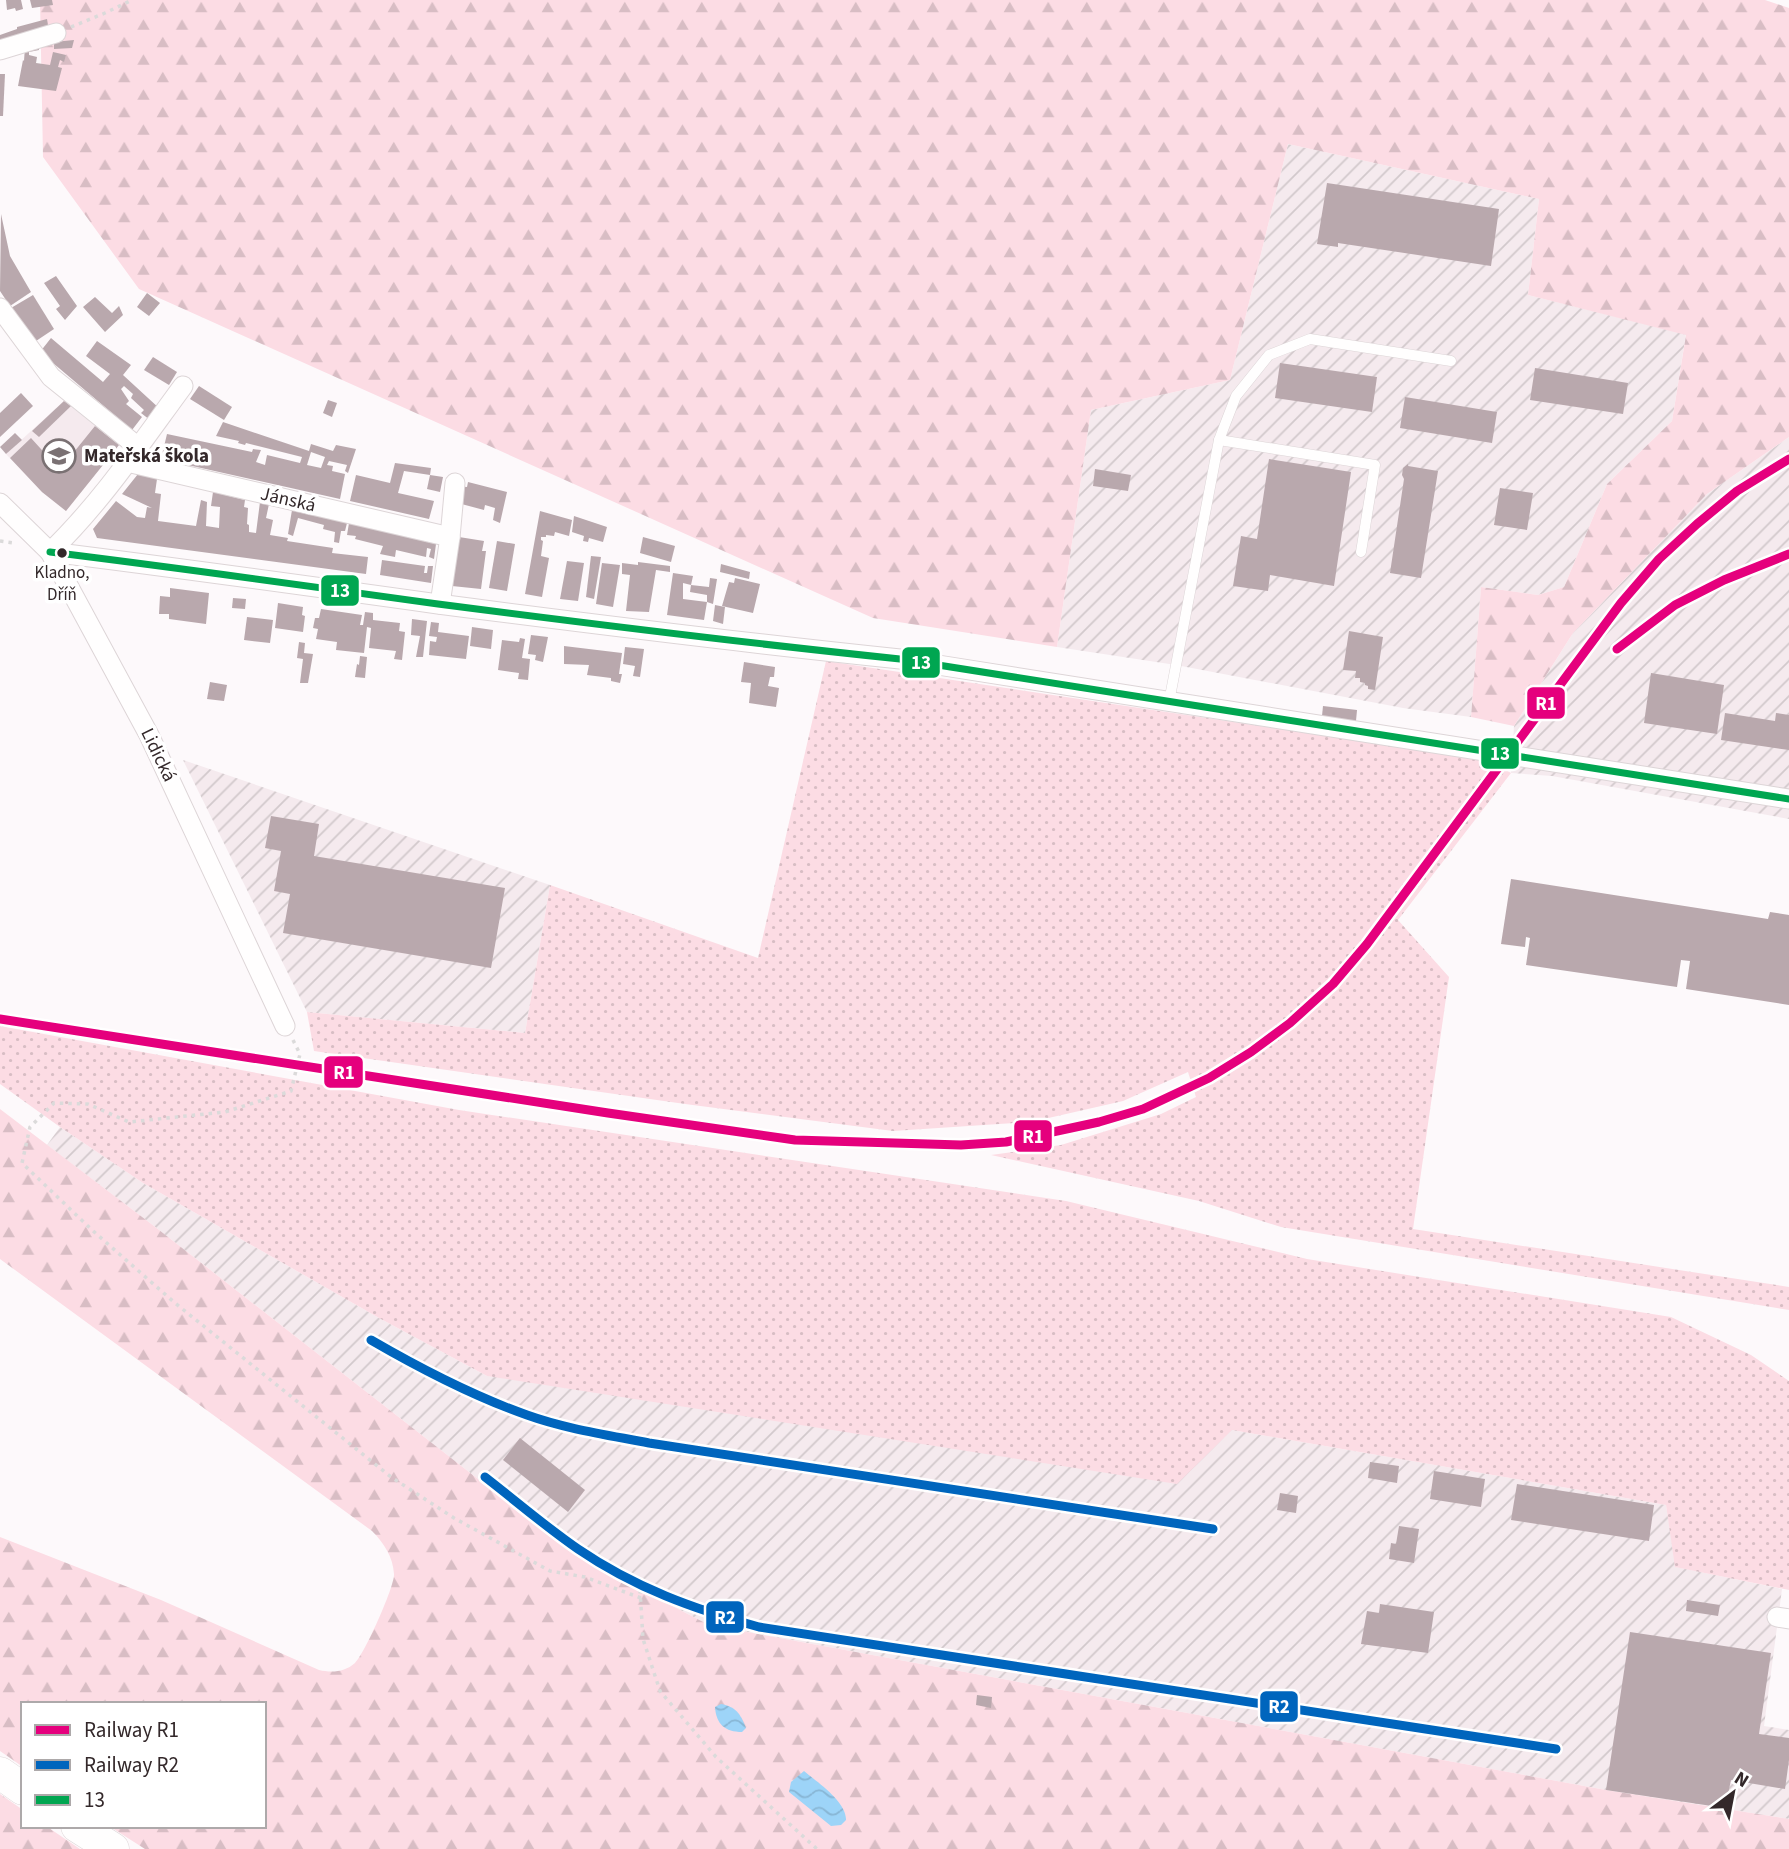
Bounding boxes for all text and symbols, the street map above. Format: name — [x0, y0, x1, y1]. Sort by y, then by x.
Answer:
school or university icon: Mateřská škola — [40, 437, 78, 475]
place label: Mateřská škola — [84, 443, 209, 470]
street label: Jánská — [258, 481, 318, 519]
marker: Kladno, Dříň — [55, 546, 69, 560]
place label: Kladno, Dříň — [35, 561, 89, 607]
line badge: 13 — [320, 574, 360, 607]
text: 13 — [330, 578, 350, 605]
line badge: 13 — [901, 646, 941, 679]
text: 13 — [911, 650, 931, 677]
line badge: R1 — [1526, 686, 1566, 720]
text: R1 — [1535, 691, 1557, 718]
street label: Lidická — [133, 724, 183, 786]
line badge: 13 — [1480, 737, 1520, 770]
text: 13 — [1490, 741, 1510, 768]
line badge: R1 — [323, 1055, 364, 1089]
text: R1 — [333, 1060, 355, 1087]
line badge: R1 — [1013, 1119, 1053, 1153]
text: R1 — [1022, 1124, 1044, 1151]
line badge: R2 — [705, 1600, 745, 1634]
text: R2 — [714, 1605, 736, 1632]
line badge: R2 — [1259, 1690, 1299, 1723]
text: R2 — [1268, 1694, 1290, 1721]
legend — [21, 1702, 266, 1828]
text: Railway R1 — [84, 1715, 179, 1745]
text: Railway R2 — [84, 1750, 179, 1780]
north arrow — [1698, 1758, 1768, 1828]
text: N — [1729, 1765, 1754, 1795]
text: 13 — [84, 1785, 105, 1815]

